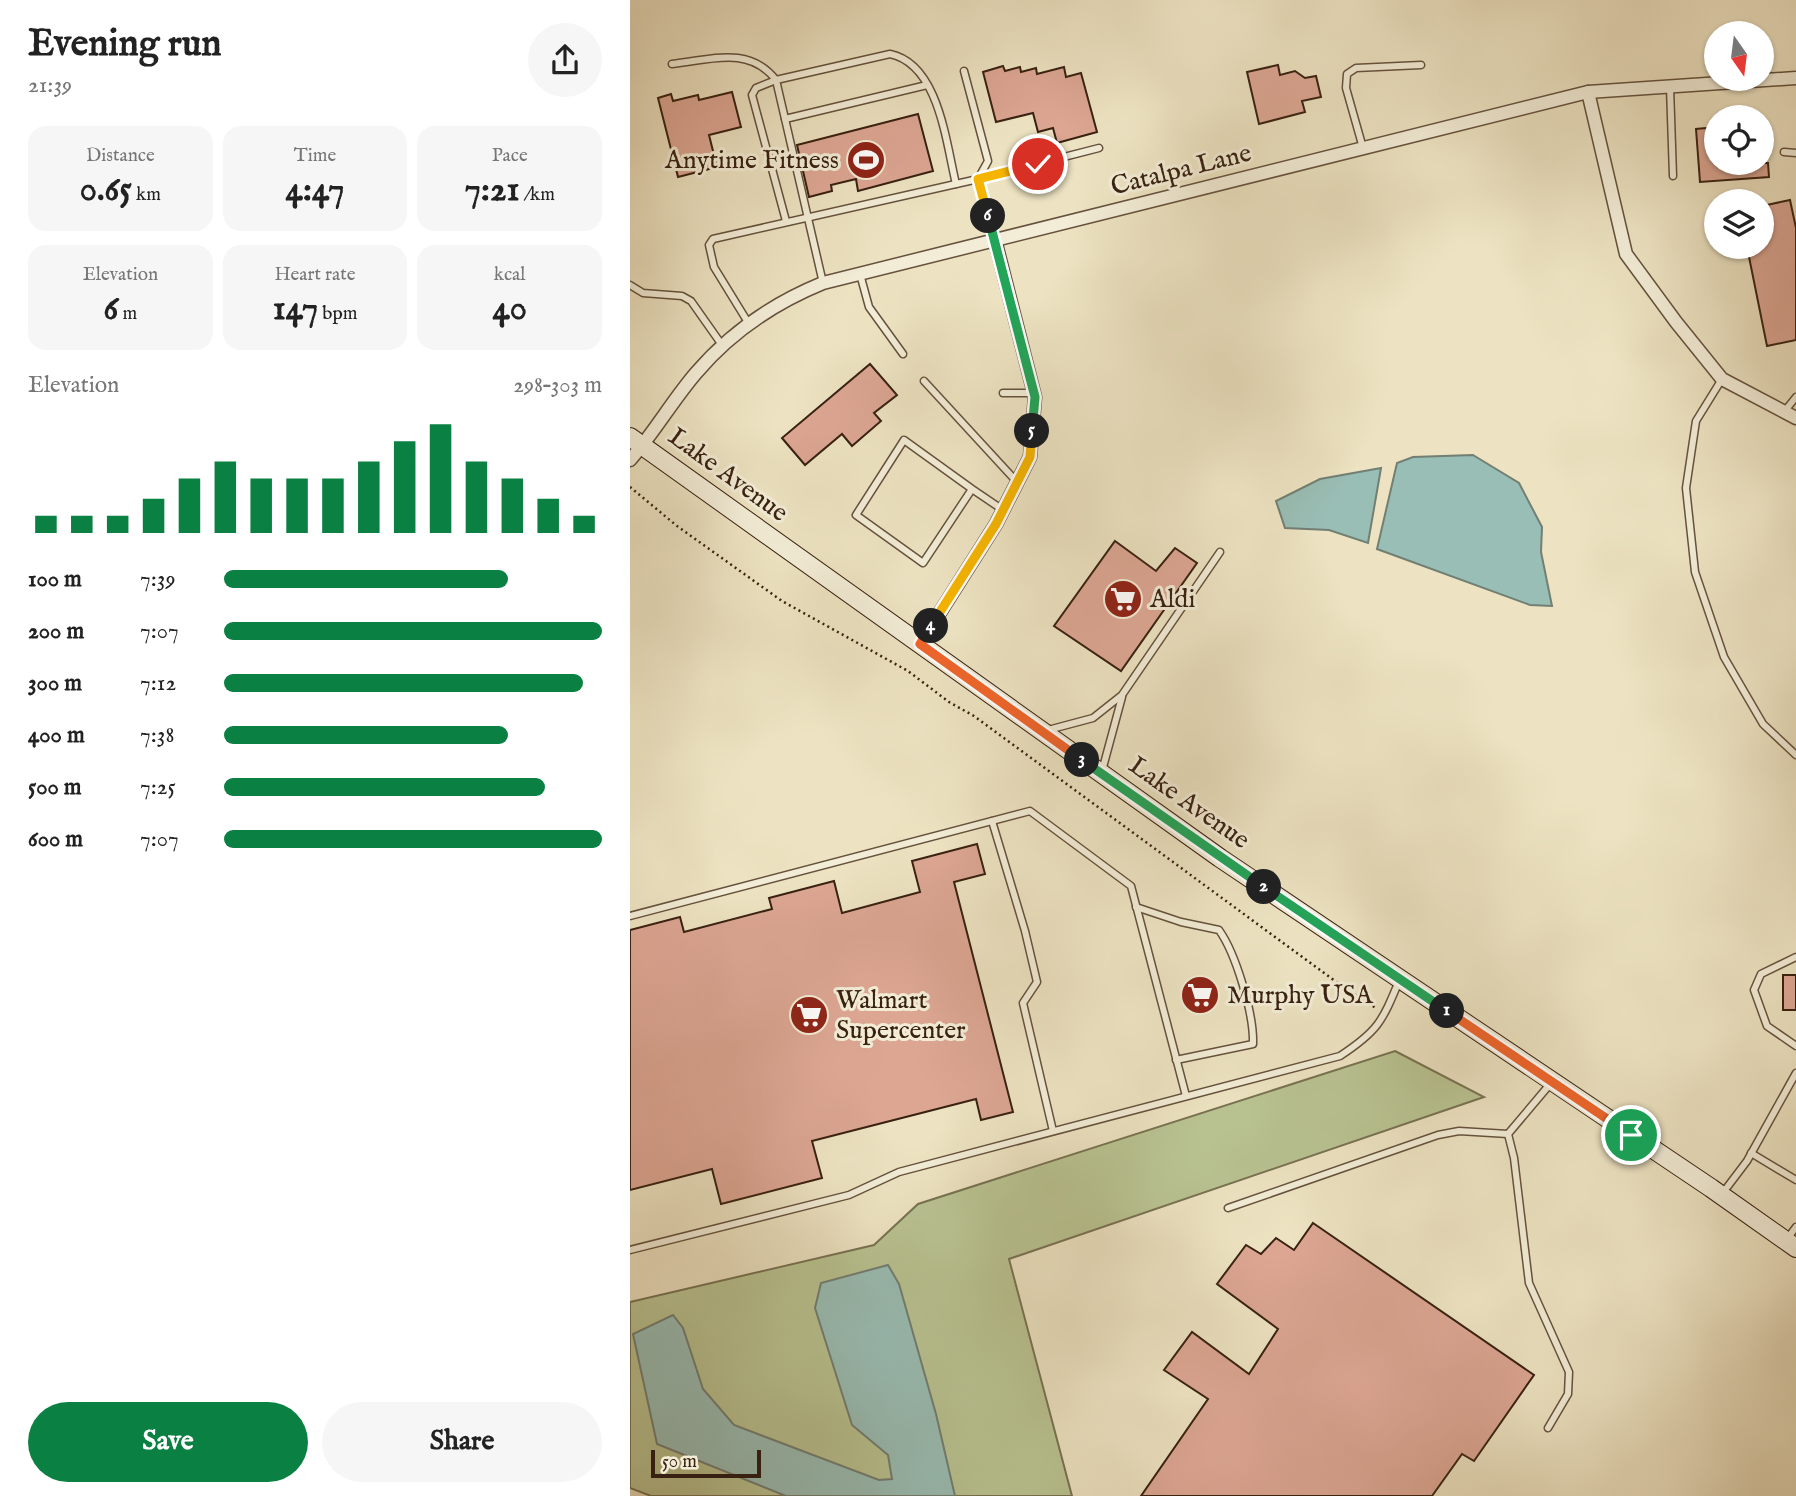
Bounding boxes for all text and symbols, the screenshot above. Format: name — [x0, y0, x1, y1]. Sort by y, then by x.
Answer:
text: Evening run — [28, 21, 222, 69]
north arrow — [1704, 21, 1774, 91]
map controls — [1704, 21, 1774, 259]
button: share — [528, 23, 602, 97]
text: 21:39 — [28, 71, 72, 100]
button: locate — [1704, 105, 1774, 175]
pin — [1008, 134, 1068, 194]
street label: Catalpa Lane — [1107, 137, 1255, 203]
sports icon: Anytime Fitness — [845, 139, 887, 181]
text: Distance — [86, 144, 155, 168]
text: Time — [294, 144, 336, 168]
text: Pace — [492, 144, 528, 168]
place label: Anytime Fitness — [664, 144, 839, 177]
icon: check — [1019, 145, 1057, 183]
text: 0.65 — [80, 168, 132, 213]
text: 4:47 — [286, 168, 344, 213]
text: 7:21 — [464, 168, 519, 213]
text: km — [132, 183, 161, 207]
text: /km — [519, 183, 555, 207]
button: layers — [1704, 189, 1774, 259]
pin: 6 — [970, 198, 1006, 234]
text: 6 — [983, 203, 992, 227]
text: Elevation — [83, 263, 158, 287]
text: Heart rate — [274, 263, 356, 287]
text: kcal — [494, 263, 526, 287]
text: 6 — [104, 287, 118, 332]
text: 147 — [273, 287, 318, 332]
text: 40 — [492, 287, 527, 332]
text: m — [118, 302, 137, 326]
text: bpm — [318, 302, 357, 326]
text: Elevation — [28, 371, 119, 400]
text: 298–303 m — [513, 371, 602, 400]
pin: 5 — [1014, 414, 1050, 448]
text: 5 — [1028, 418, 1035, 442]
street label: Lake Avenue — [661, 420, 795, 530]
text: 100 m — [28, 565, 82, 594]
text: 7:39 — [140, 565, 175, 594]
supermarket icon: Aldi — [1102, 578, 1144, 620]
place label: Aldi — [1149, 583, 1195, 616]
pin: 4 — [914, 608, 948, 644]
text: 4 — [926, 613, 935, 637]
text: 200 m — [28, 617, 84, 646]
text: 7:07 — [140, 617, 179, 646]
text: 300 m — [28, 669, 82, 698]
text: 7:12 — [140, 669, 176, 698]
text: 400 m — [28, 721, 85, 750]
text: 7:38 — [140, 721, 174, 750]
pin: 3 — [1064, 742, 1100, 778]
text: 3 — [1078, 747, 1085, 771]
street label: Lake Avenue — [1122, 749, 1256, 857]
text: 500 m — [28, 773, 82, 802]
text: 7:25 — [140, 773, 176, 802]
text: 600 m — [28, 825, 83, 854]
text: 7:07 — [140, 825, 179, 854]
pin: 2 — [1246, 870, 1282, 904]
text: 2 — [1259, 874, 1268, 898]
supermarket icon: Murphy USA — [1179, 974, 1221, 1016]
place label: Murphy USA — [1227, 979, 1374, 1012]
place label: Walmart Supercenter — [836, 984, 966, 1047]
pin: 1 — [1430, 993, 1464, 1028]
supermarket icon: Walmart Supercenter — [788, 994, 830, 1036]
text: 1 — [1443, 998, 1450, 1022]
pin — [1601, 1105, 1661, 1165]
icon: arrive — [1612, 1116, 1650, 1154]
button: Save — [28, 1402, 308, 1482]
button: Share — [322, 1402, 602, 1482]
scale bar — [651, 1447, 761, 1479]
text: 50 m — [662, 1450, 697, 1474]

